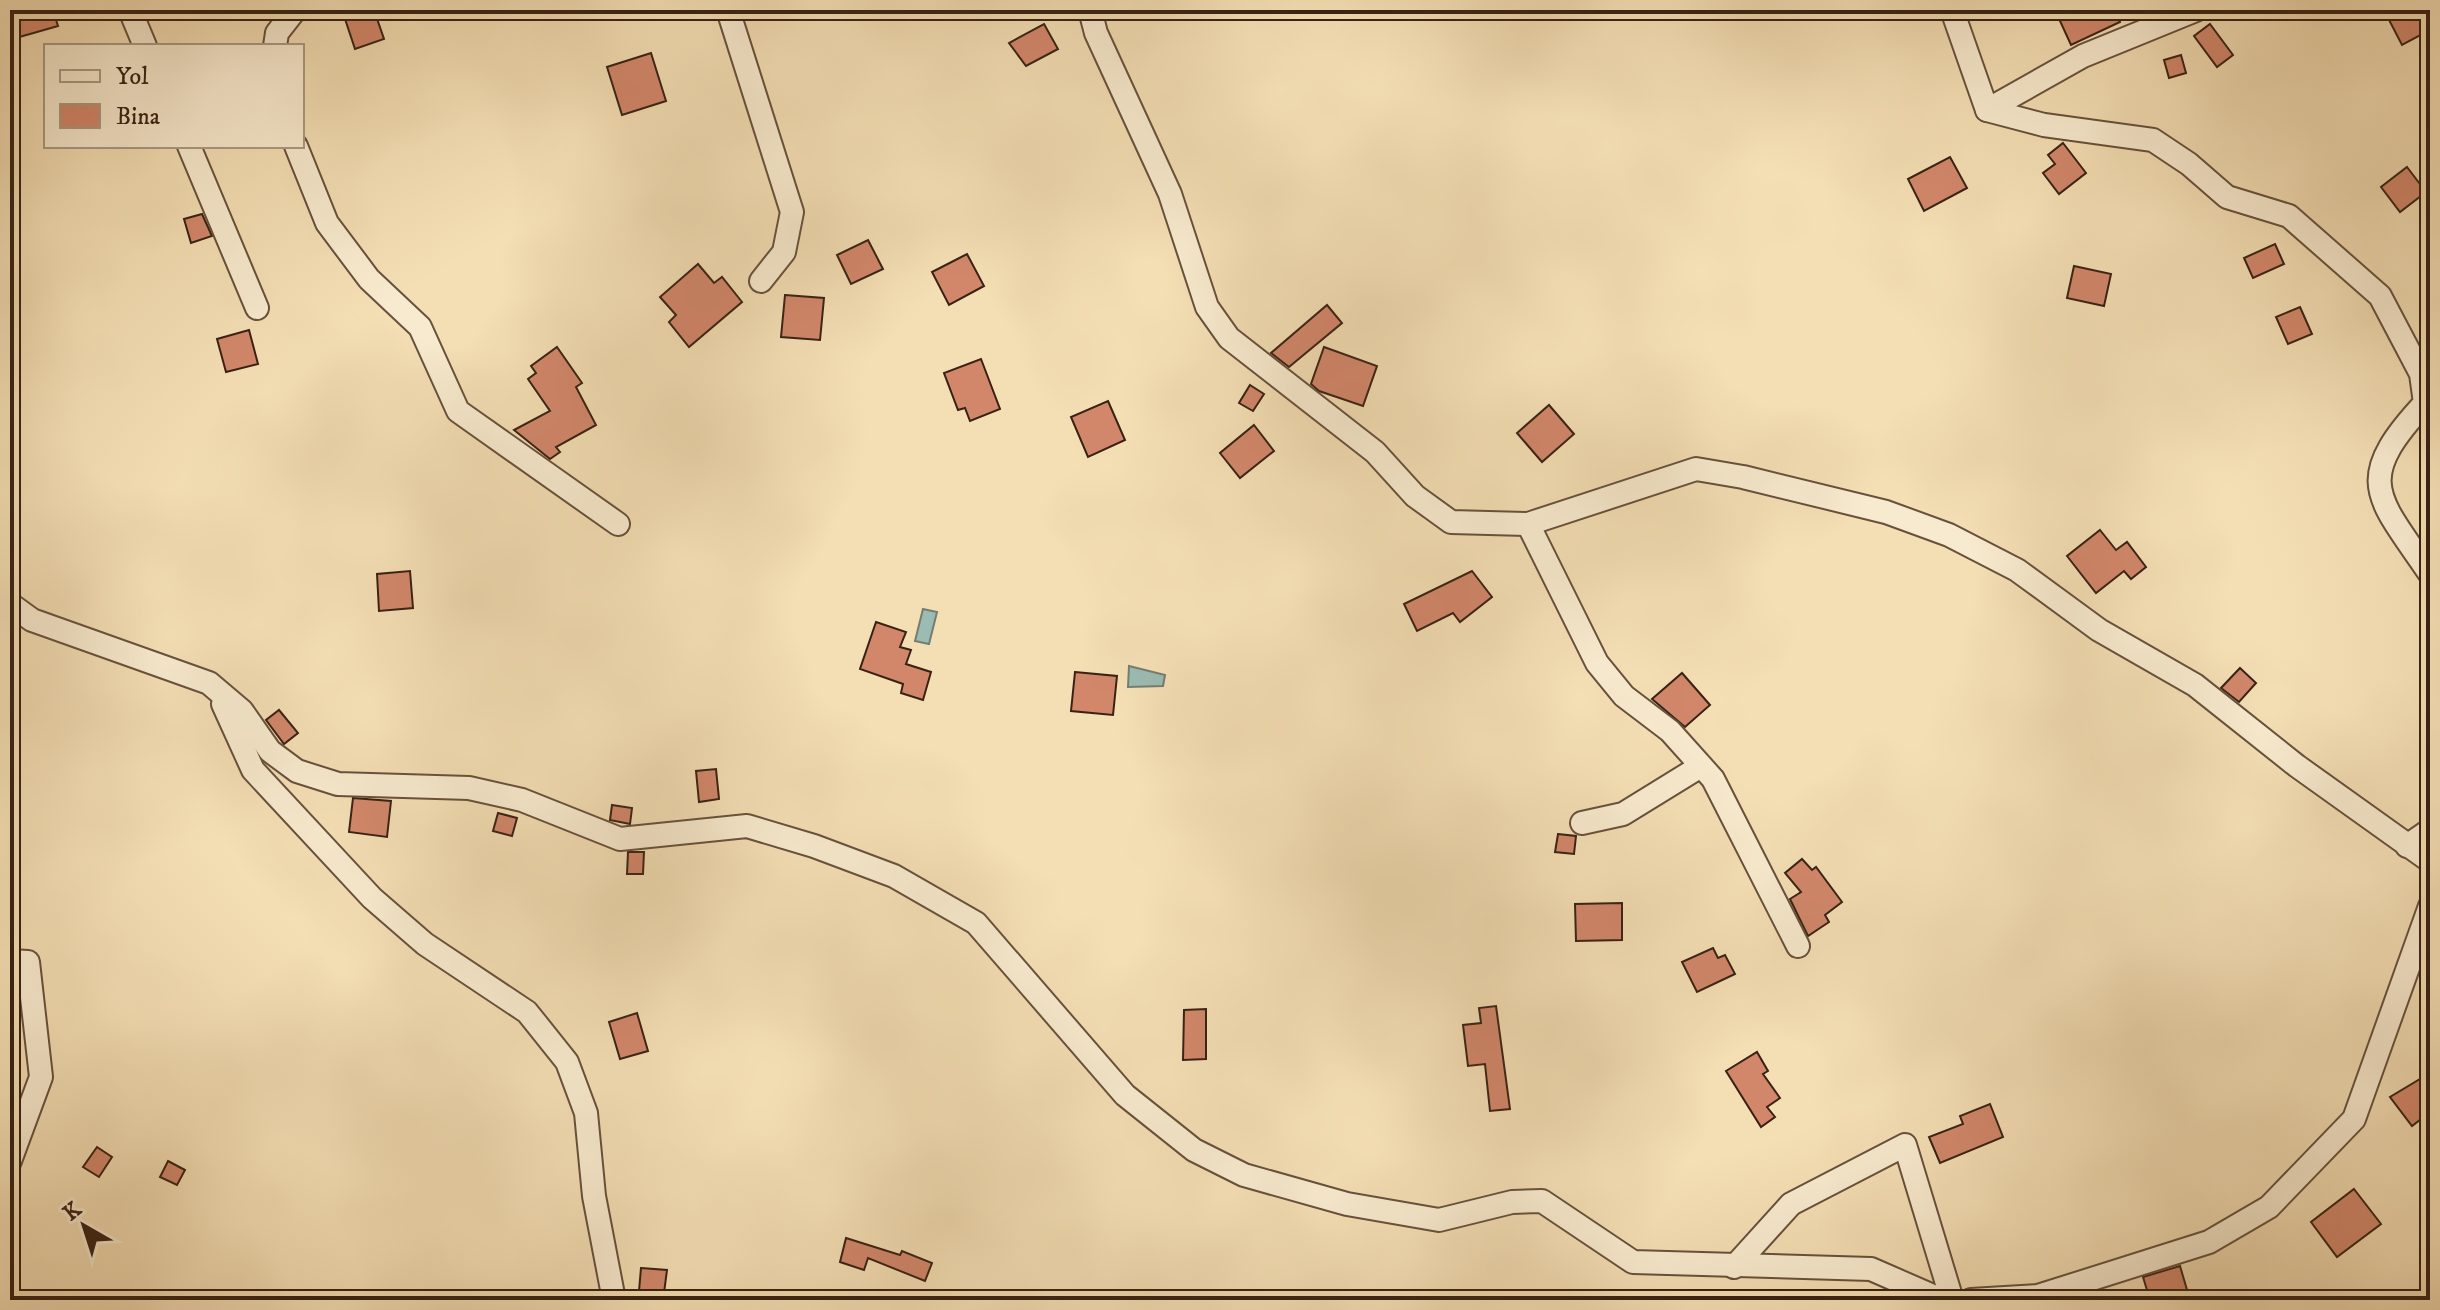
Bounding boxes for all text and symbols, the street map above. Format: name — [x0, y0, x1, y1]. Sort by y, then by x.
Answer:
legend — [44, 44, 304, 148]
text: Yol — [116, 62, 149, 92]
text: Bina — [116, 102, 161, 132]
north arrow — [44, 1186, 124, 1266]
text: K — [58, 1196, 87, 1227]

